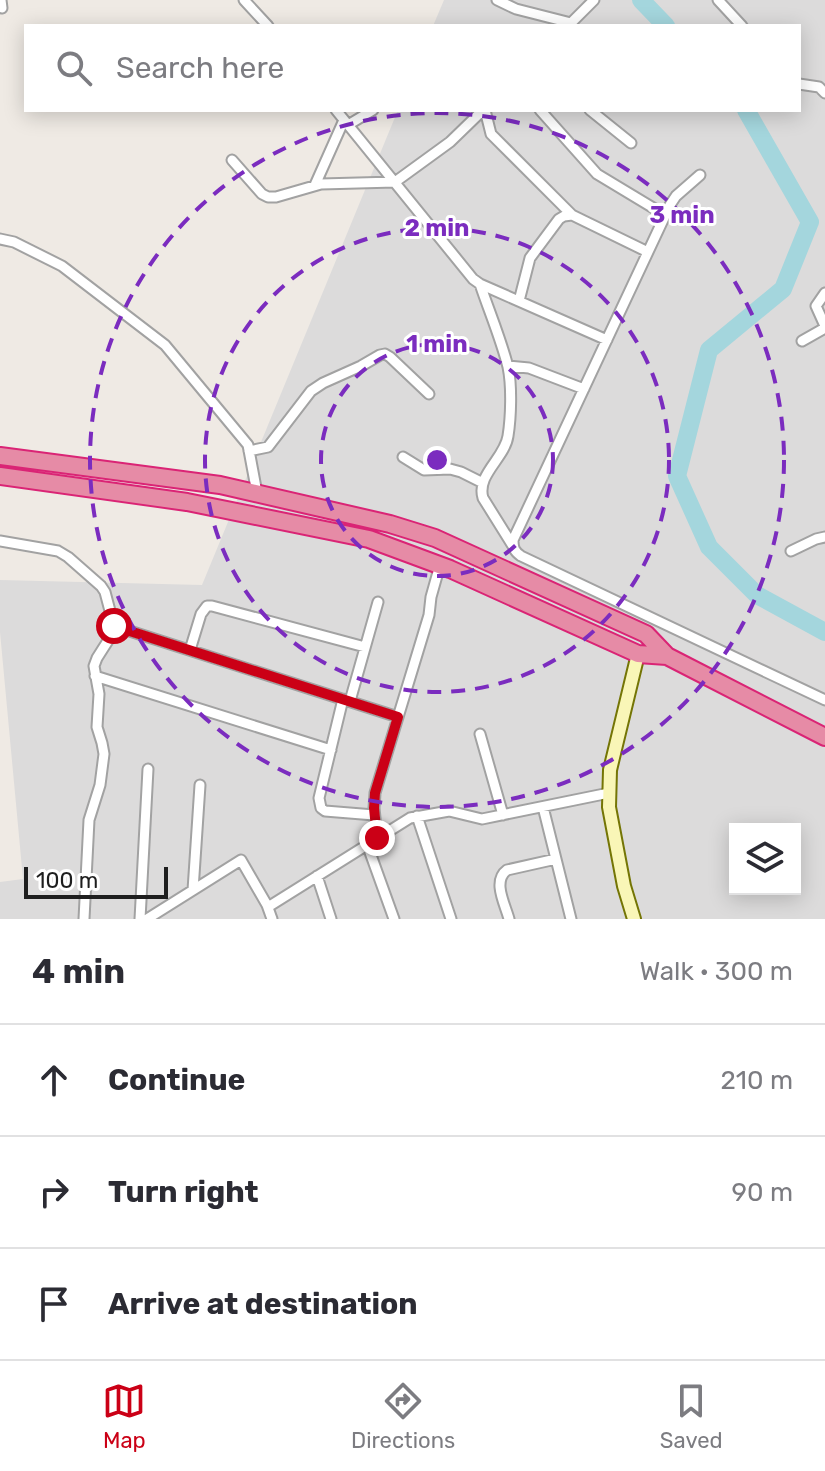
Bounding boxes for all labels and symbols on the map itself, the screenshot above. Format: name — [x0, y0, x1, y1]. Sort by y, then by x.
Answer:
text: 3 min — [649, 201, 715, 229]
text: 2 min — [405, 214, 470, 242]
text: 1 min — [406, 330, 468, 358]
centre of rings — [423, 446, 451, 474]
route start — [96, 608, 132, 644]
route end — [359, 820, 395, 856]
scale bar — [24, 863, 168, 899]

